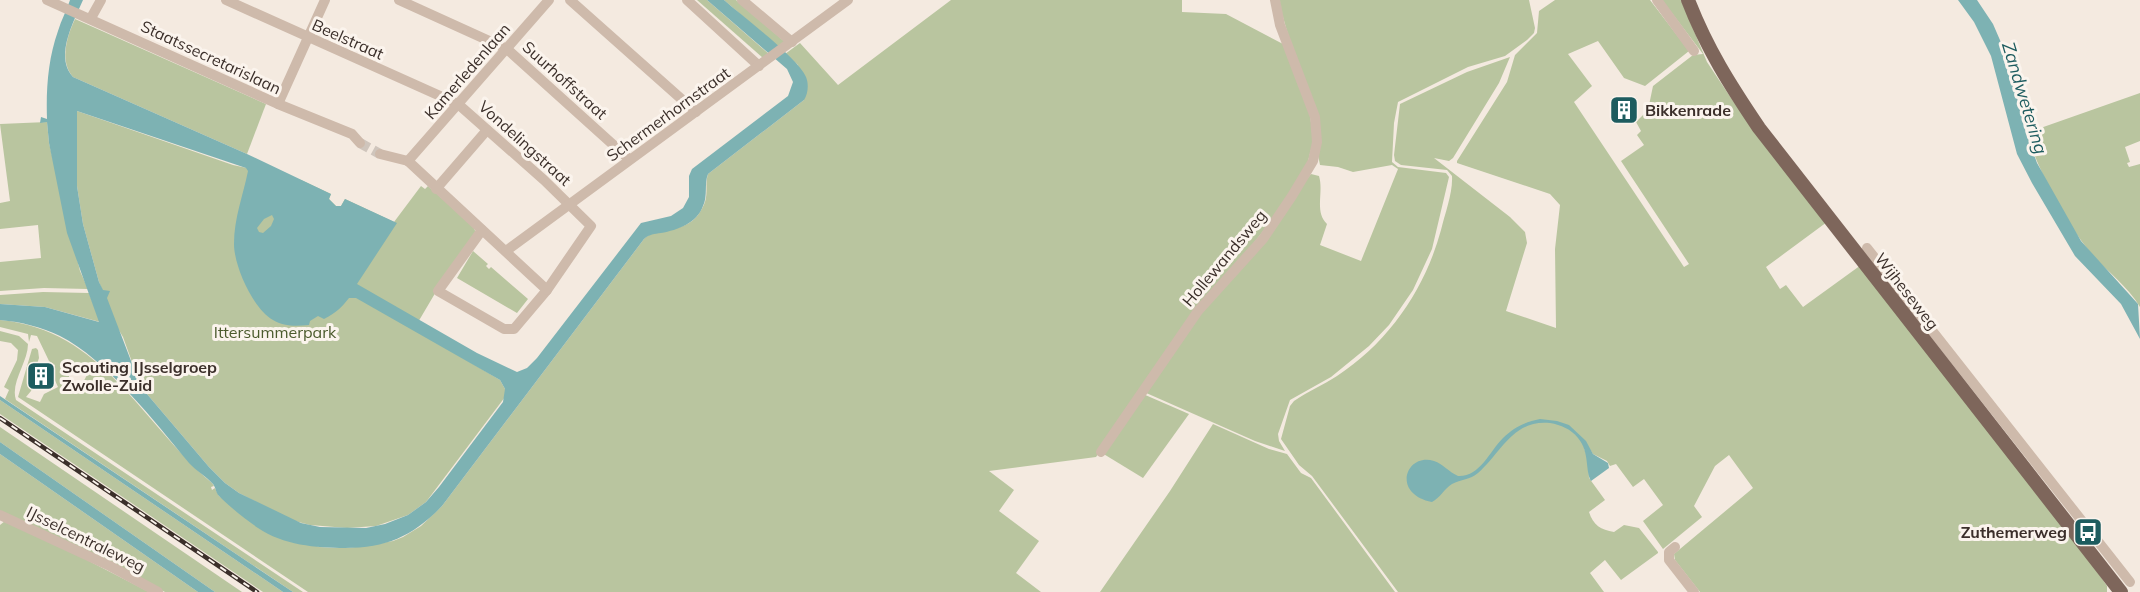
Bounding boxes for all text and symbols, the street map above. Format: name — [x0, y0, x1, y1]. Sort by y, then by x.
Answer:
street label: Beelstraat — [309, 14, 387, 64]
street label: Staatssecretarislaan — [138, 16, 284, 98]
street label: Kamerledenlaan — [420, 19, 514, 123]
street label: Suurhoffstraat — [518, 37, 612, 124]
water label: Zandwetering — [1997, 39, 2053, 157]
street label: Schermerhornstraat — [602, 62, 734, 166]
building icon: Bikkenrade — [1608, 94, 1640, 126]
street label: Vondelingstraat — [475, 96, 576, 190]
place label: Bikkenrade — [1645, 100, 1731, 120]
street label: Hollewandsweg — [1178, 206, 1270, 310]
street label: Wijheseweg — [1871, 249, 1943, 333]
park label: Ittersummerpark — [214, 322, 337, 342]
place label: Scouting IJsselgroep Zwolle-Zuid — [62, 357, 217, 395]
building icon: Scouting IJsselgroep Zwolle-Zuid — [25, 360, 57, 392]
street label: IJsselcentraleweg — [24, 502, 148, 576]
bus stop icon: Zuthemerweg — [2072, 516, 2104, 548]
place label: Zuthemerweg — [1961, 522, 2067, 542]

